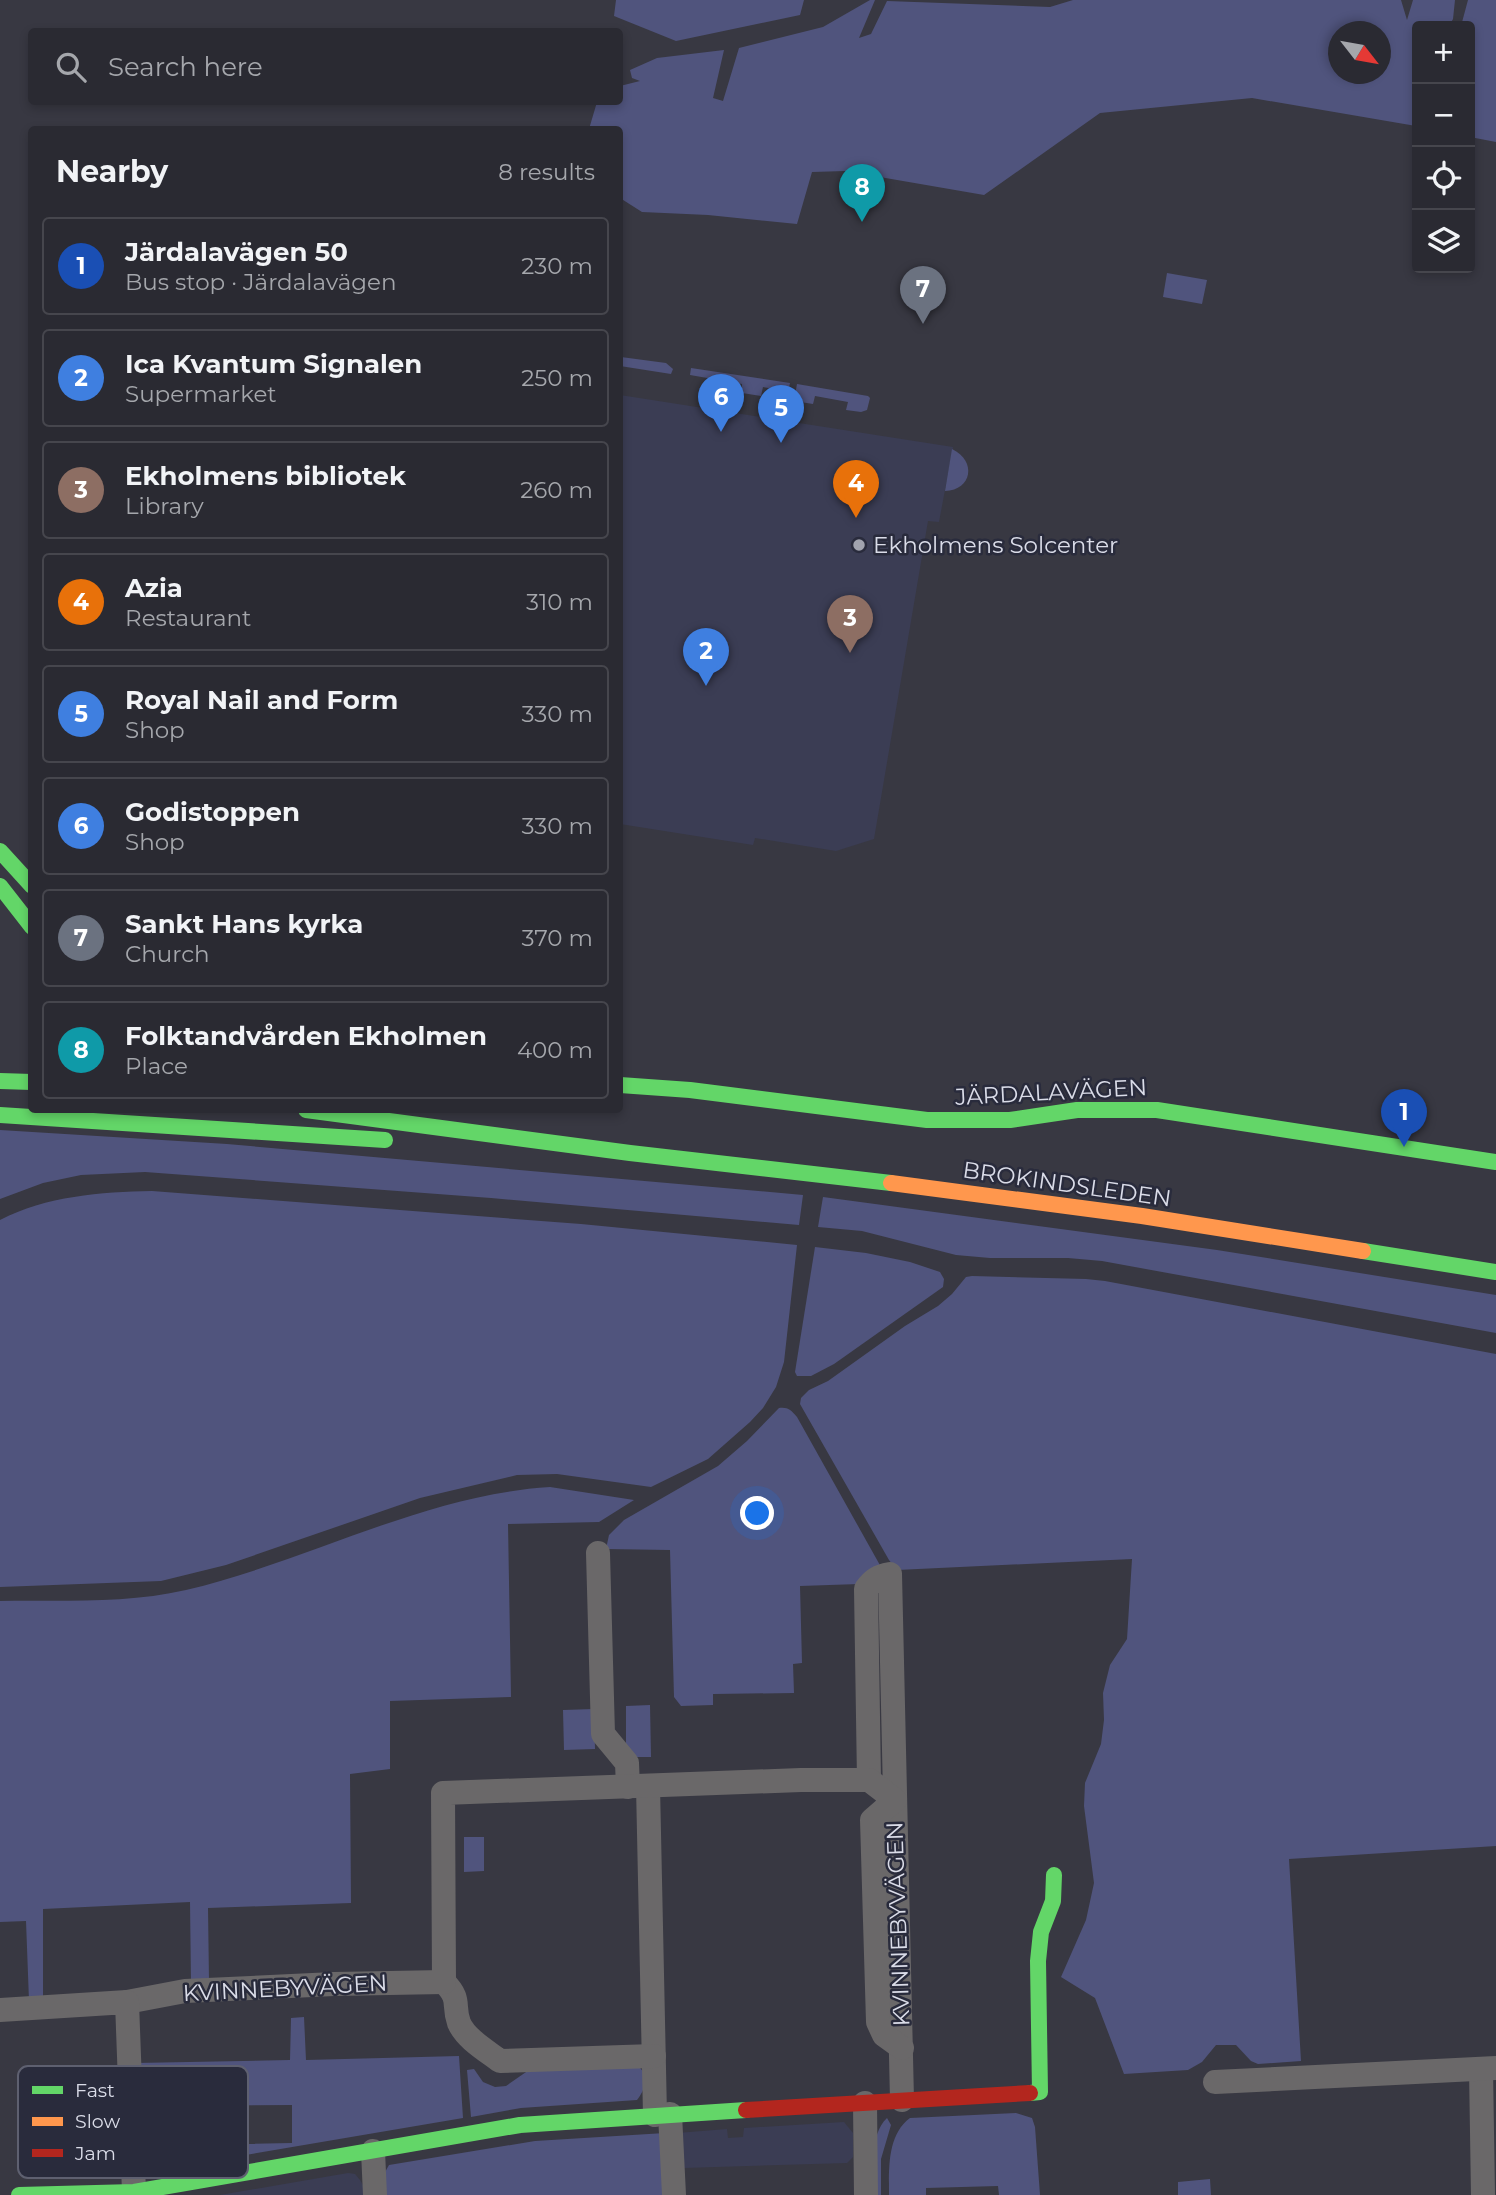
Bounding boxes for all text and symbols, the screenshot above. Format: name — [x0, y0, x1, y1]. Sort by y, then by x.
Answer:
north arrow — [1328, 21, 1391, 84]
map controls — [1412, 21, 1475, 273]
button: + — [1412, 21, 1475, 84]
search box — [28, 28, 623, 105]
icon: search — [52, 48, 90, 86]
text: Search here — [108, 51, 263, 83]
button: − — [1412, 84, 1475, 147]
button: locate — [1412, 147, 1475, 210]
text: Nearby — [56, 153, 168, 190]
text: 8 results — [498, 158, 595, 186]
pin: 8 — [839, 164, 885, 222]
button: layers — [1412, 210, 1475, 273]
text: Järdalavägen 50 — [125, 236, 348, 268]
text: 1 — [76, 252, 86, 280]
text: 230 m — [521, 252, 593, 280]
pin: 7 — [900, 266, 946, 324]
text: Bus stop · Järdalavägen — [125, 268, 397, 296]
text: Ica Kvantum Signalen — [125, 348, 422, 380]
text: 2 — [74, 364, 88, 392]
text: 250 m — [521, 364, 593, 392]
pin: 6 — [698, 374, 744, 432]
text: Supermarket — [125, 380, 277, 408]
pin: 5 — [758, 385, 804, 443]
text: Ekholmens bibliotek — [125, 460, 406, 492]
pin: 4 — [833, 460, 879, 518]
text: 3 — [74, 476, 88, 504]
text: 260 m — [520, 476, 593, 504]
text: Library — [125, 492, 204, 520]
place label: Ekholmens Solcenter — [873, 531, 1118, 559]
marker: Ekholmens Solcenter — [851, 537, 867, 553]
text: Azia — [125, 572, 183, 604]
text: 4 — [73, 588, 89, 616]
text: 310 m — [526, 588, 593, 616]
pin: 3 — [827, 595, 873, 653]
text: Restaurant — [125, 604, 251, 632]
pin: 2 — [683, 628, 729, 686]
text: Royal Nail and Form — [125, 684, 398, 716]
text: 5 — [74, 700, 88, 728]
text: 330 m — [522, 700, 593, 728]
text: Shop — [125, 716, 185, 744]
text: Godistoppen — [125, 796, 300, 828]
text: 6 — [74, 812, 88, 840]
text: 330 m — [522, 812, 593, 840]
text: Shop — [125, 828, 185, 856]
text: Sankt Hans kyrka — [125, 908, 363, 940]
text: 7 — [74, 924, 88, 952]
text: 370 m — [522, 924, 593, 952]
text: Church — [125, 940, 210, 968]
text: Folktandvården Ekholmen — [125, 1020, 487, 1052]
text: 8 — [73, 1036, 89, 1064]
text: 400 m — [517, 1036, 593, 1064]
text: Place — [125, 1052, 188, 1080]
street label: JÄRDALAVÄGEN — [953, 1073, 1148, 1111]
pin: 1 — [1381, 1089, 1427, 1147]
street label: BROKINDSLEDEN — [961, 1155, 1173, 1213]
your location — [740, 1496, 774, 1530]
street label: KVINNEBYVÄGEN — [880, 1821, 916, 2027]
street label: KVINNEBYVÄGEN — [182, 1969, 388, 2007]
legend — [18, 2066, 248, 2178]
text: Fast — [75, 2079, 115, 2102]
text: Slow — [75, 2110, 120, 2133]
text: Jam — [74, 2142, 116, 2165]

